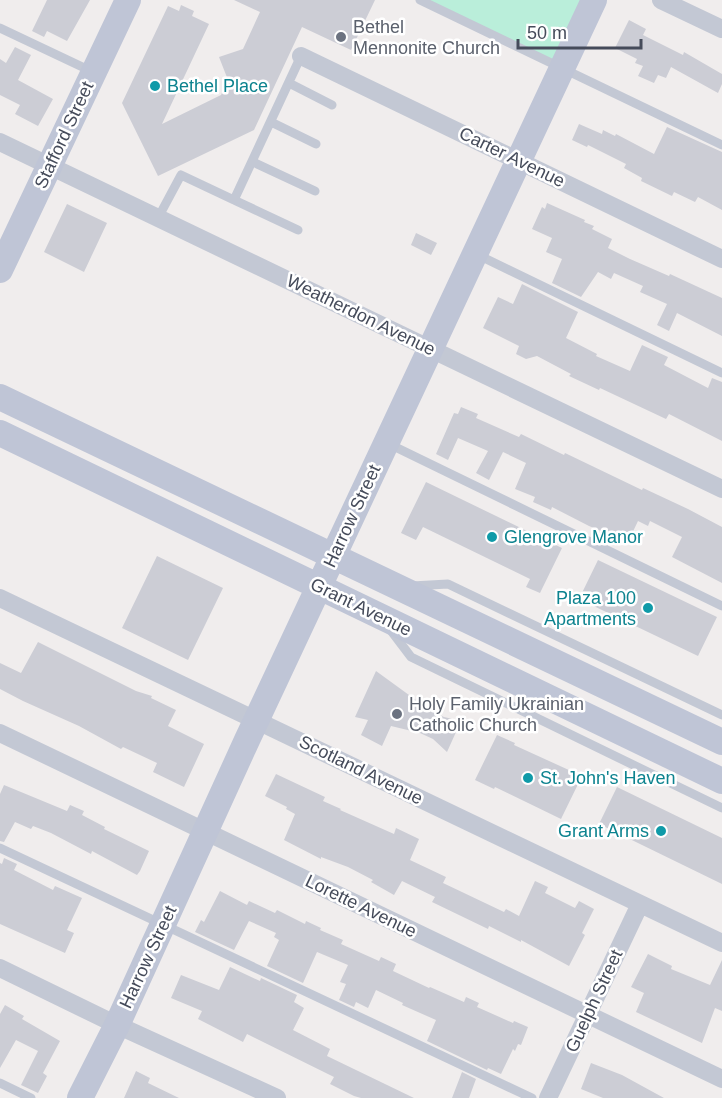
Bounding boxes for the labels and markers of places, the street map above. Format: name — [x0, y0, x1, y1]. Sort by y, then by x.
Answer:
place label: Bethel Mennonite Church — [353, 17, 500, 58]
marker: Bethel Mennonite Church — [334, 30, 348, 44]
place label: Bethel Place — [167, 76, 268, 96]
marker: Bethel Place — [148, 79, 162, 93]
place label: Glengrove Manor — [504, 527, 643, 547]
marker: Glengrove Manor — [485, 530, 499, 544]
place label: Plaza 100 Apartments — [544, 588, 636, 629]
marker: Plaza 100 Apartments — [641, 601, 655, 615]
place label: Holy Family Ukrainian Catholic Church — [409, 694, 584, 735]
marker: Holy Family Ukrainian Catholic Church — [390, 707, 404, 721]
place label: St. John's Haven — [540, 768, 676, 788]
marker: St. John's Haven — [521, 771, 535, 785]
place label: Grant Arms — [558, 821, 649, 841]
marker: Grant Arms — [654, 824, 668, 838]

